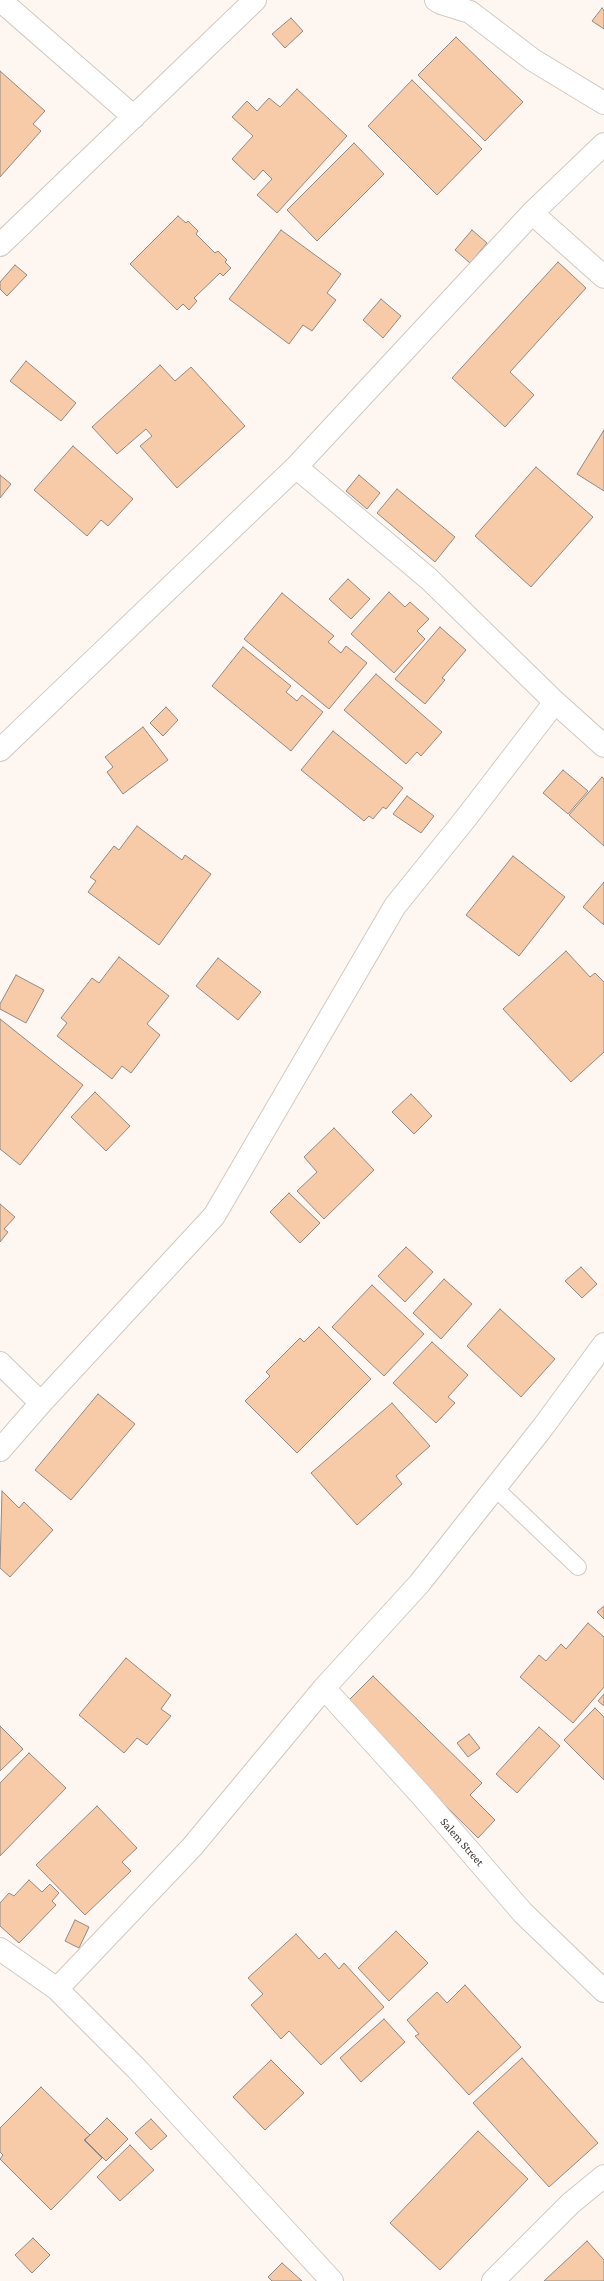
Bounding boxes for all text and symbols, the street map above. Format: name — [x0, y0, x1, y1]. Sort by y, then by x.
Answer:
street label: Salem Street — [437, 1815, 487, 1869]

